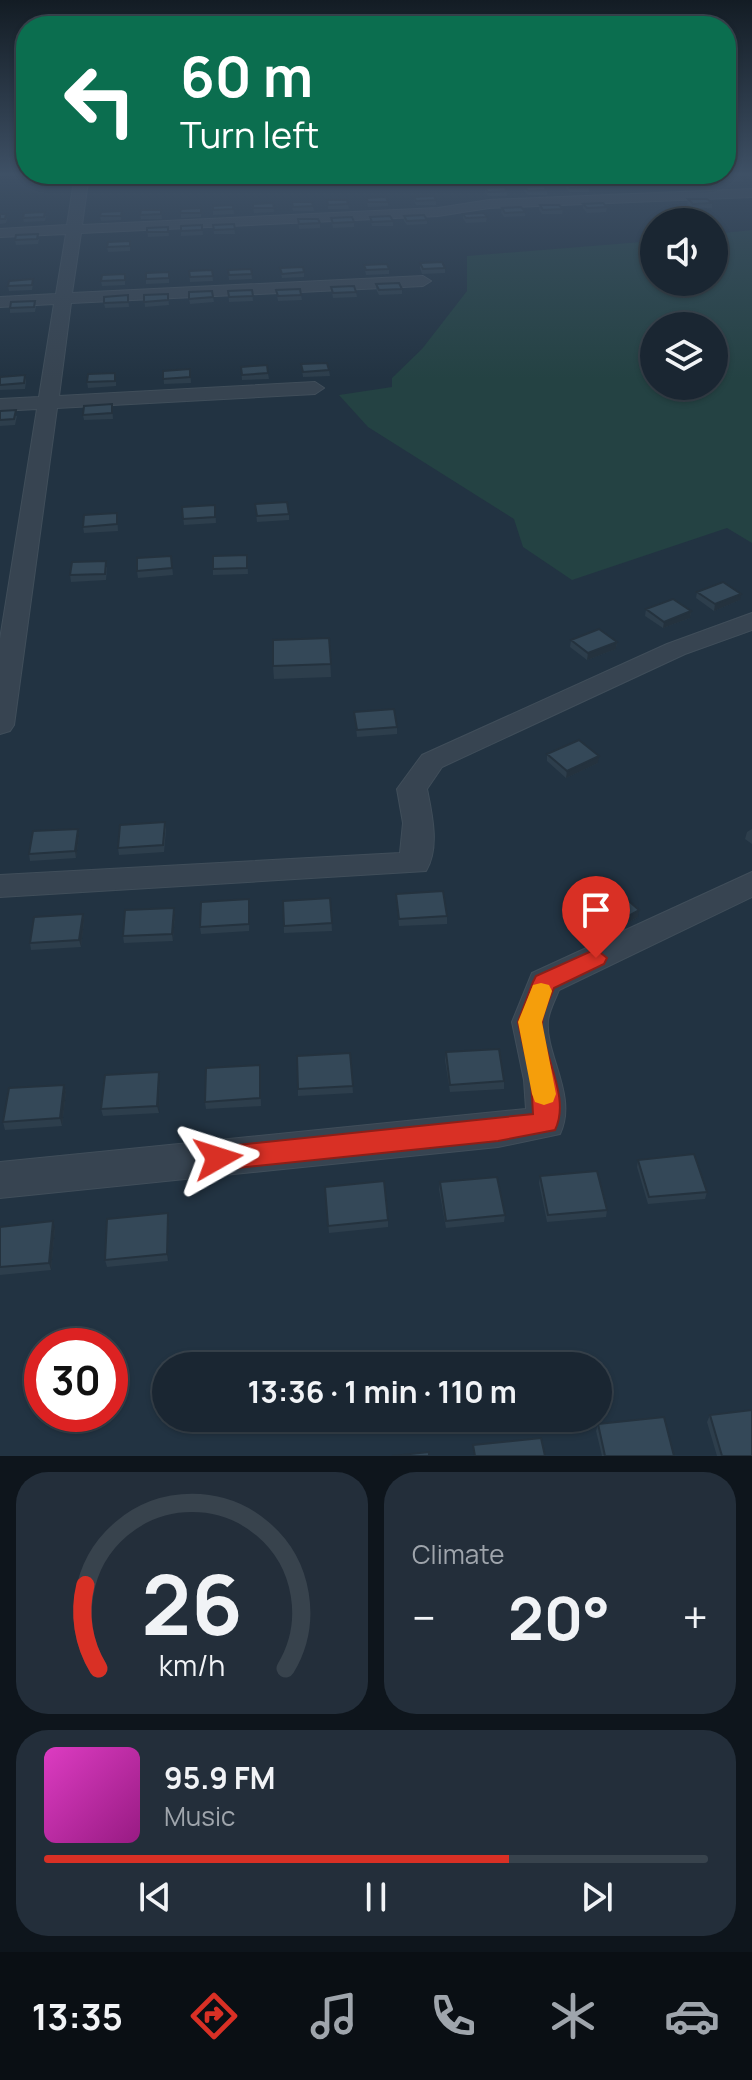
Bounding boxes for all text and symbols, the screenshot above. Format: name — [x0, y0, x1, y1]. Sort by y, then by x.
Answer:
text: 60 m — [180, 37, 313, 114]
icon: left — [48, 48, 152, 152]
text: Turn left — [180, 110, 319, 159]
map controls — [640, 208, 728, 400]
button: sound — [640, 208, 728, 296]
button: layers — [640, 312, 728, 400]
pin — [562, 876, 630, 958]
icon: arrive — [574, 888, 618, 932]
position arrow — [176, 1116, 260, 1200]
speed limit sign: 30 — [24, 1328, 128, 1432]
text: 13:36 · 1 min · 110 m — [247, 1371, 517, 1412]
text: Climate — [412, 1536, 504, 1572]
text: 26 — [141, 1546, 243, 1660]
text: 20° — [508, 1576, 610, 1658]
text: − — [412, 1587, 436, 1647]
text: + — [683, 1587, 708, 1647]
text: km/h — [159, 1646, 225, 1685]
text: 95.9 FM — [164, 1757, 275, 1798]
text: Music — [164, 1798, 235, 1834]
icon: previous — [133, 1875, 177, 1919]
icon: pause — [354, 1875, 398, 1919]
icon: next — [575, 1875, 619, 1919]
icon: directions — [186, 1988, 242, 2044]
icon: music — [306, 1988, 362, 2044]
icon: phone — [425, 1988, 481, 2044]
icon: climate — [545, 1988, 601, 2044]
icon: car — [664, 1988, 720, 2044]
text: 13:35 — [32, 1992, 123, 2041]

